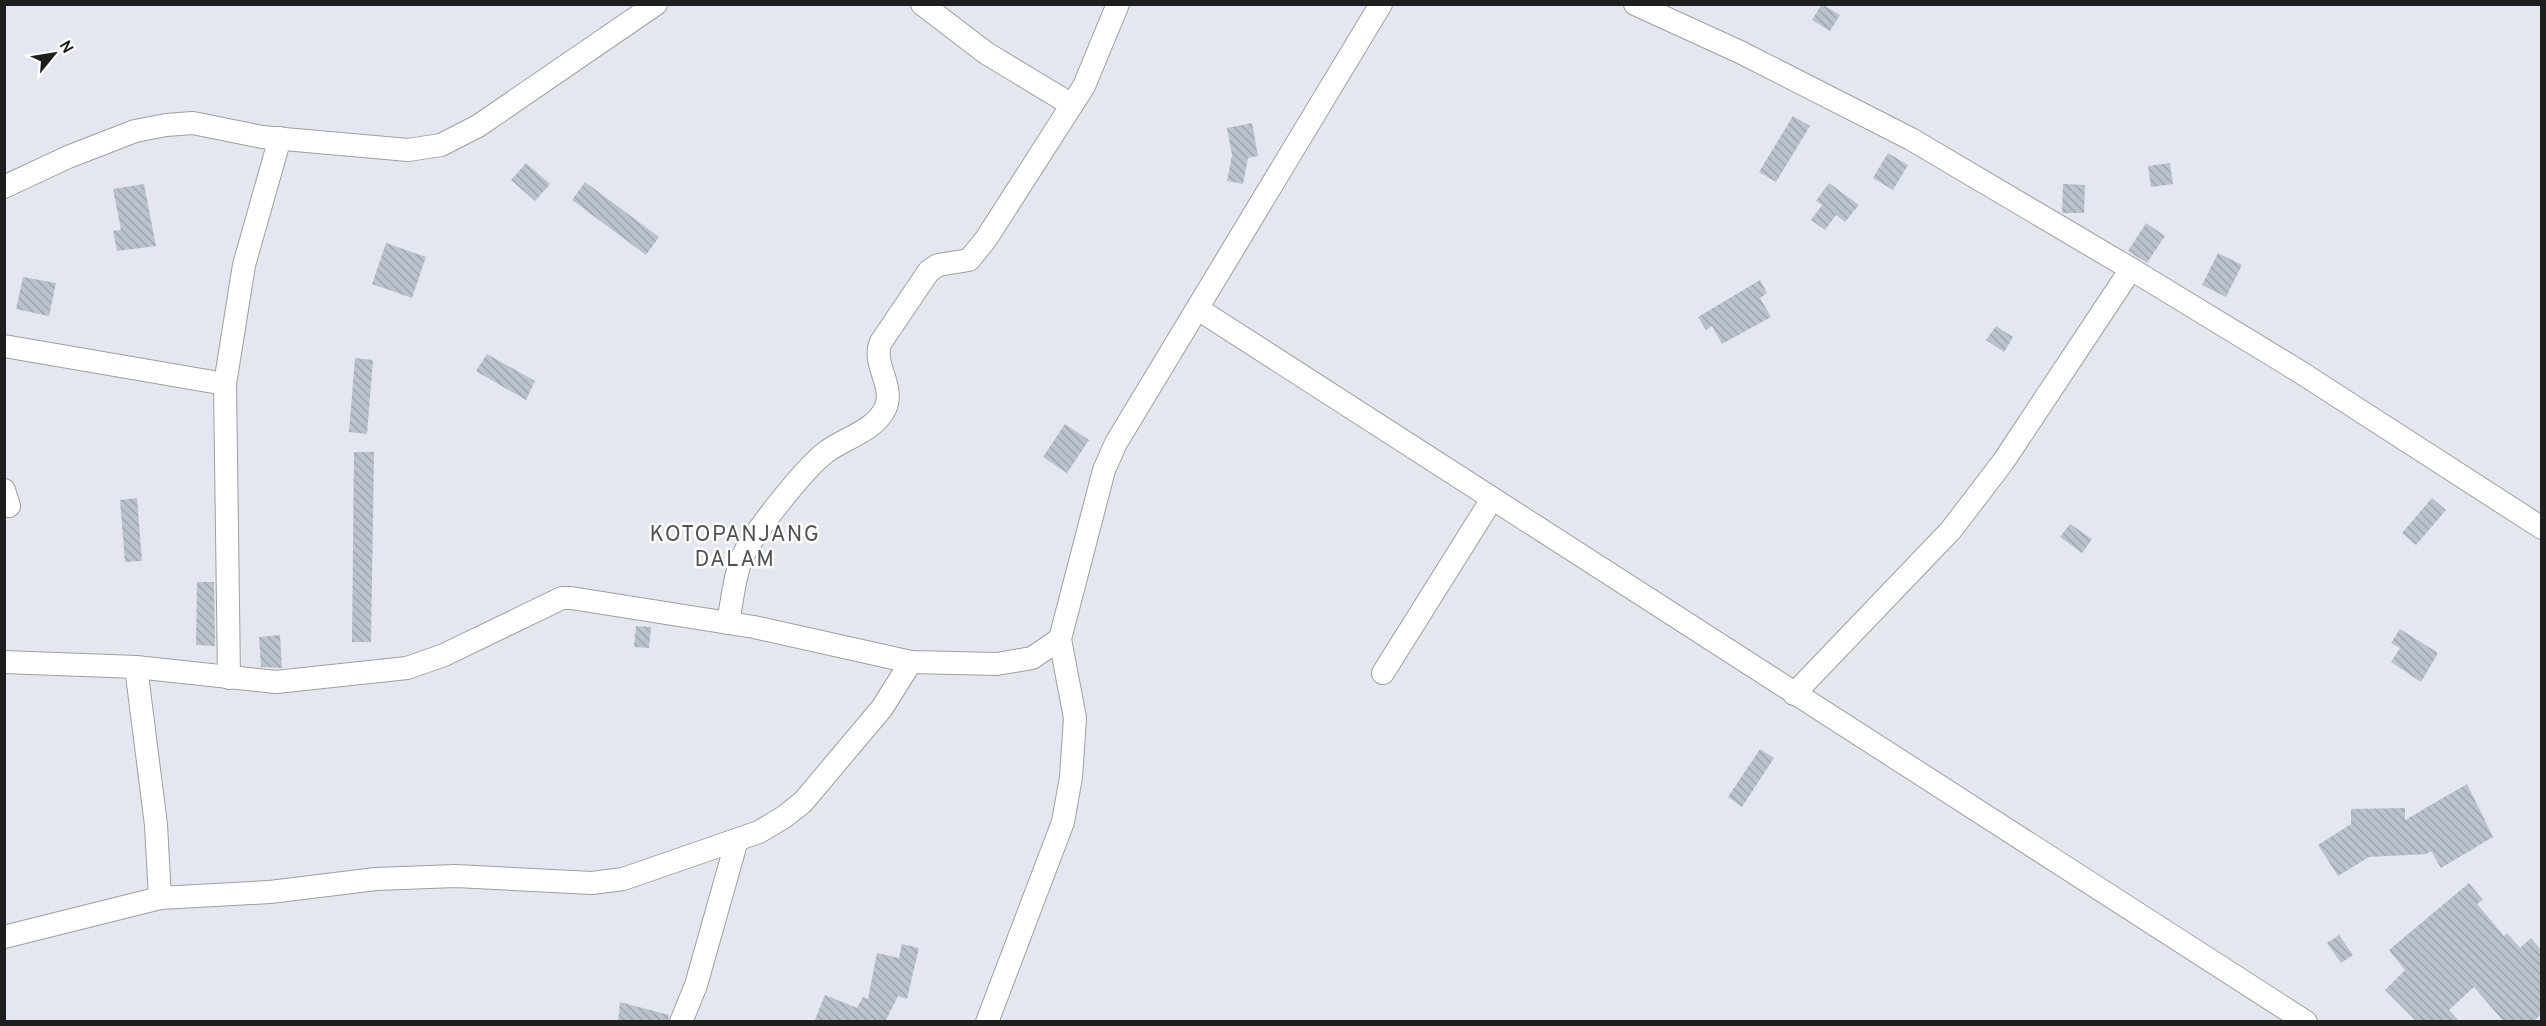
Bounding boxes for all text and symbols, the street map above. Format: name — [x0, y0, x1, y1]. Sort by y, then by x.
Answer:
north arrow — [24, 24, 84, 84]
text: N — [54, 38, 77, 57]
district label: KOTOPANJANG DALAM — [650, 522, 820, 574]

